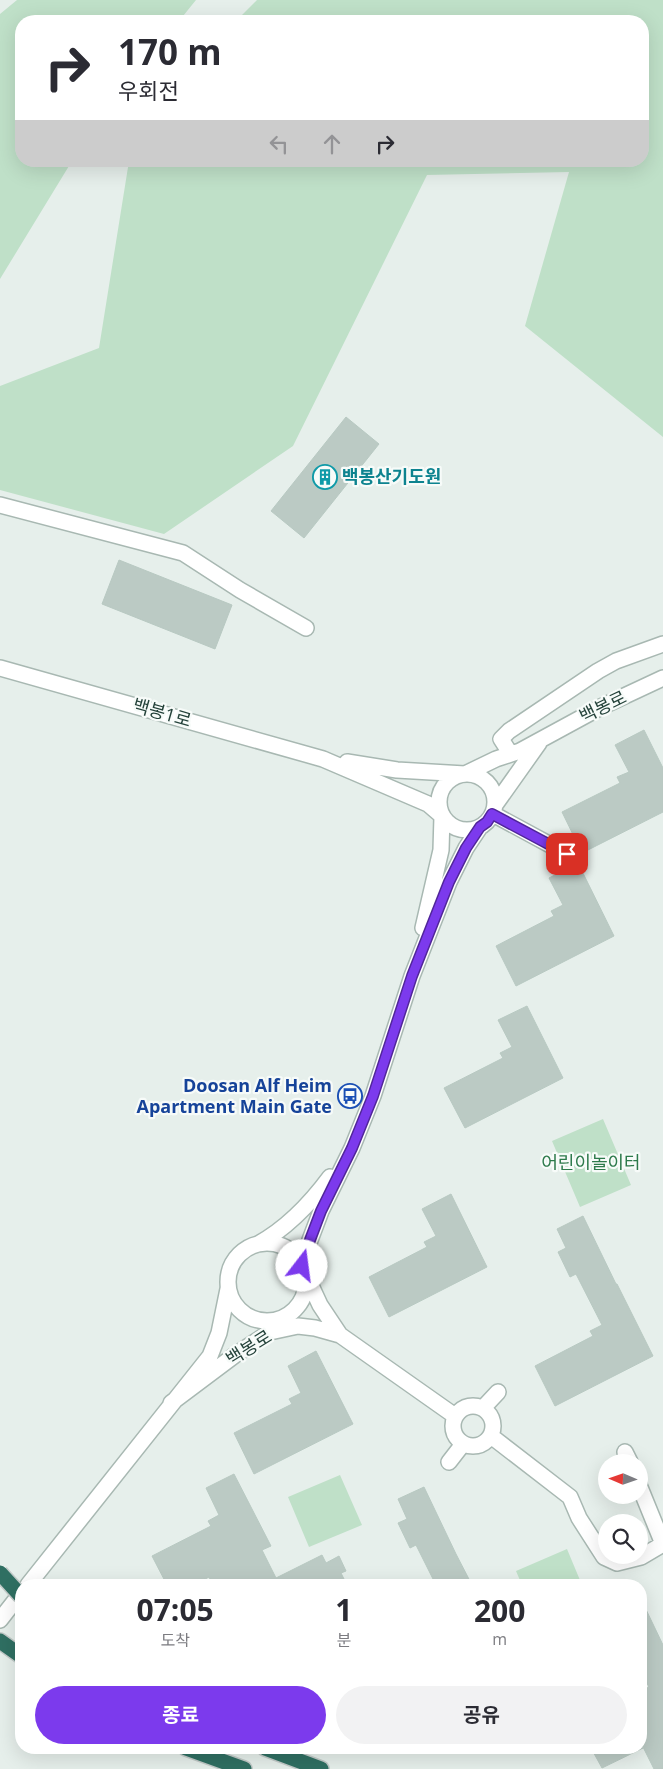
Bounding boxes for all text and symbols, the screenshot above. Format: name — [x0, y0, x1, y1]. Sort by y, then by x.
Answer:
text: 170 m — [118, 28, 222, 75]
icon: right — [35, 35, 100, 100]
text: 우회전 — [118, 75, 179, 105]
icon: left — [265, 130, 293, 158]
icon: ahead — [318, 130, 346, 158]
icon: right — [371, 130, 399, 158]
building icon: 백봉산기도원 — [312, 464, 338, 490]
place label: 백봉산기도원 — [342, 464, 441, 488]
street label: 백봉로 — [575, 684, 630, 728]
street label: 백봉1로 — [130, 692, 194, 732]
pin — [546, 833, 588, 875]
icon: arrive — [553, 840, 581, 868]
place label: Doosan Alf Heim Apartment Main Gate — [137, 1073, 332, 1118]
bus stop icon: Doosan Alf Heim Apartment Main Gate — [337, 1083, 363, 1109]
park label: 어린이놀이터 — [541, 1150, 641, 1174]
position arrow — [275, 1239, 327, 1291]
street label: 백봉로 — [221, 1324, 276, 1370]
north arrow — [598, 1454, 648, 1504]
map controls — [598, 1454, 648, 1564]
button: search — [598, 1514, 648, 1564]
text: 07:05 — [137, 1589, 214, 1630]
text: 1 — [335, 1589, 352, 1630]
text: 200 — [474, 1590, 525, 1631]
text: m — [492, 1628, 507, 1650]
text: 도착 — [160, 1629, 190, 1651]
text: 분 — [336, 1629, 351, 1651]
button: 종료 — [35, 1686, 326, 1744]
button: 공유 — [336, 1686, 627, 1744]

